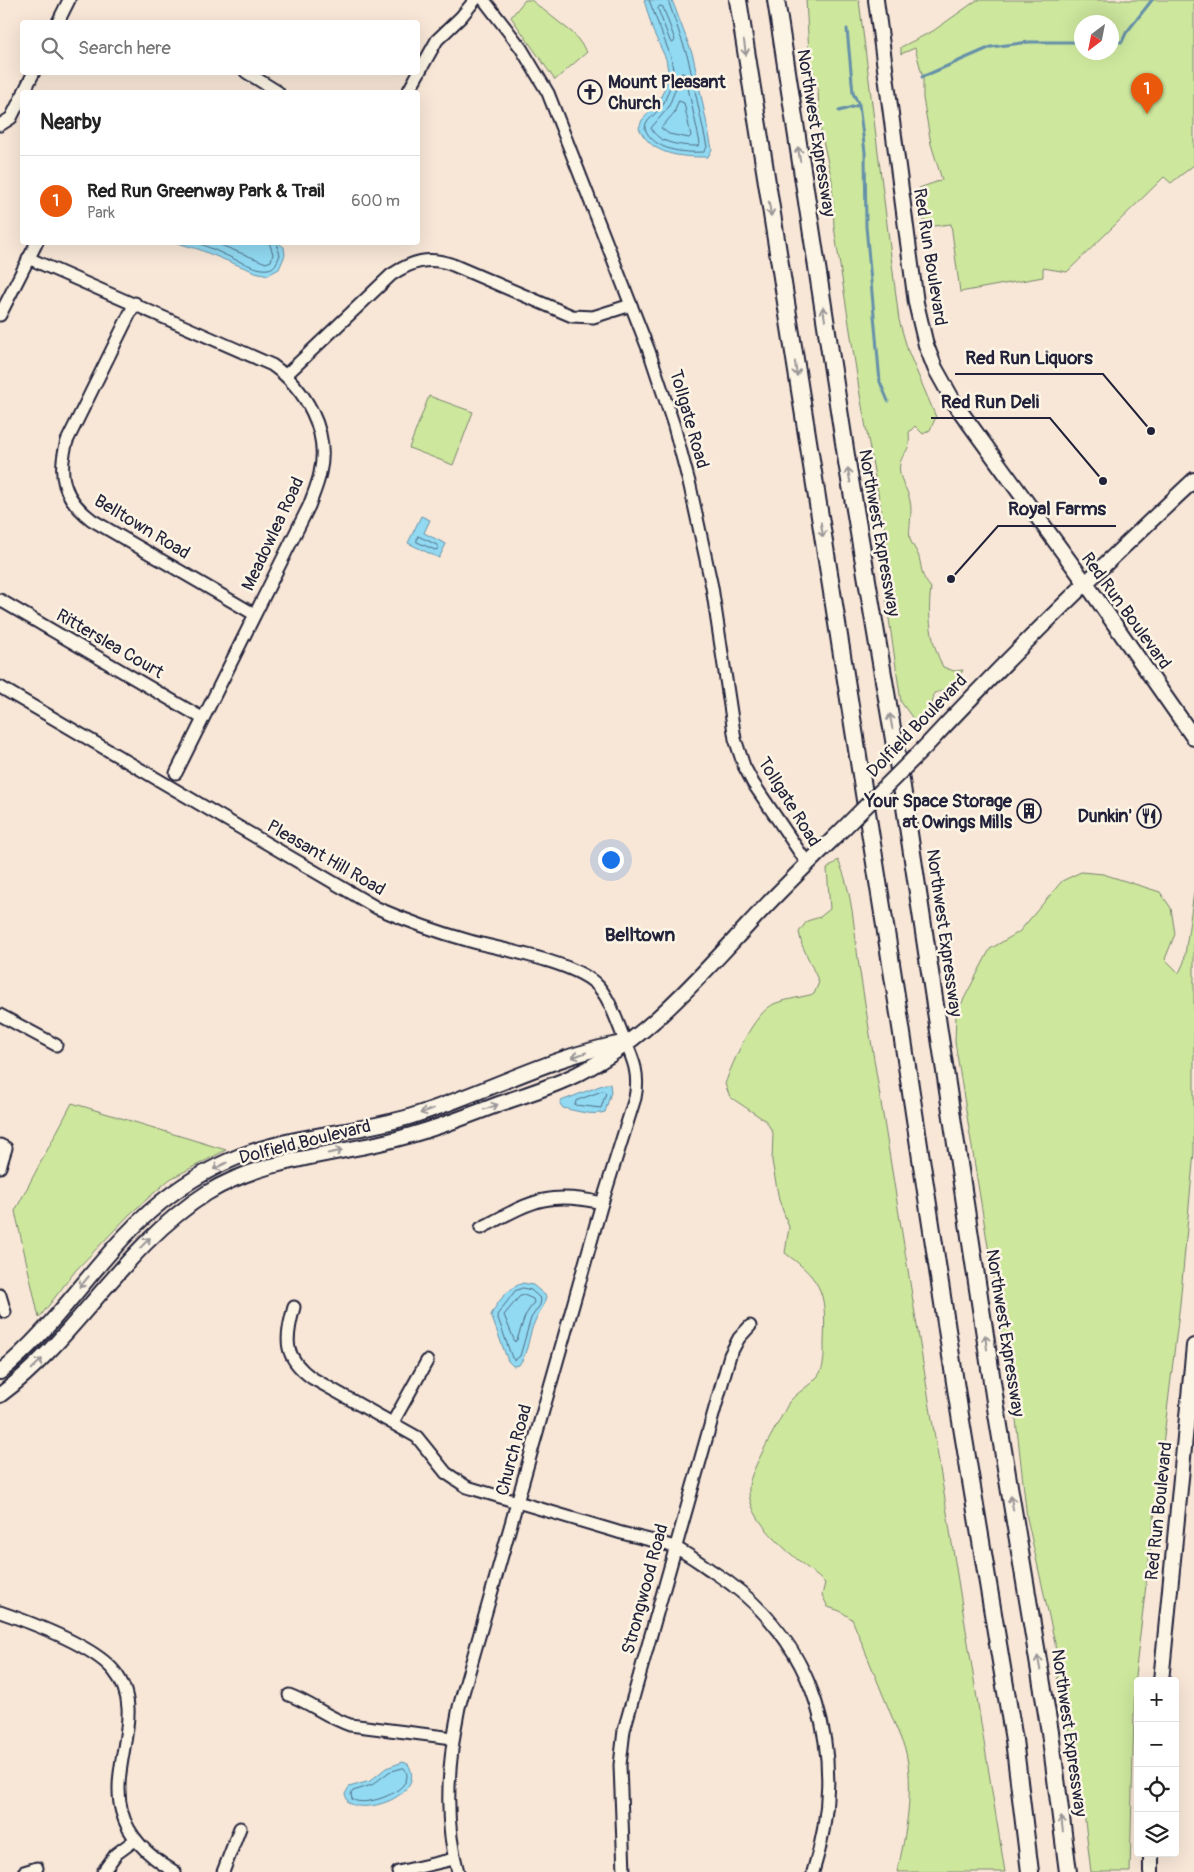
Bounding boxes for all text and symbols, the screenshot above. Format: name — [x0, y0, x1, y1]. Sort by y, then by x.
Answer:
north arrow — [1074, 15, 1119, 60]
search box — [20, 20, 420, 75]
icon: search — [38, 34, 66, 62]
text: Search here — [78, 36, 171, 60]
one-way arrow — [740, 40, 750, 56]
street label: Northwest Expressway — [791, 48, 841, 219]
place label: Mount Pleasant Church — [608, 71, 726, 115]
pin: 1 — [1131, 73, 1163, 114]
church icon: Mount Pleasant Church — [577, 79, 603, 105]
text: Nearby — [40, 109, 101, 136]
one-way arrow — [794, 146, 804, 162]
text: Red Run Greenway Park & Trail — [87, 179, 325, 203]
street label: Red Run Boulevard — [908, 187, 952, 327]
text: 1 — [53, 191, 59, 211]
text: 600 m — [351, 191, 400, 211]
one-way arrow — [765, 200, 775, 216]
text: Park — [87, 203, 115, 223]
one-way arrow — [819, 307, 829, 323]
callout: Red Run Liquors — [955, 340, 1103, 374]
text: Red Run Liquors — [965, 346, 1093, 370]
one-way arrow — [791, 361, 801, 377]
street label: Tollgate Road — [664, 367, 714, 471]
callout: Red Run Deli — [931, 384, 1050, 418]
text: Red Run Deli — [941, 390, 1040, 414]
street label: Northwest Expressway — [853, 448, 905, 619]
one-way arrow — [844, 467, 854, 483]
street label: Meadowlea Road — [237, 473, 309, 595]
street label: Belltown Road — [90, 489, 194, 565]
callout: Royal Farms — [998, 492, 1116, 526]
text: Royal Farms — [1008, 497, 1106, 521]
one-way arrow — [817, 521, 827, 537]
street label: Red Run Boulevard — [1076, 548, 1176, 674]
street label: Ritterslea Court — [52, 604, 169, 684]
street label: Dolfield Boulevard — [862, 669, 972, 783]
one-way arrow — [886, 714, 896, 730]
street label: Tollgate Road — [752, 753, 826, 851]
place label: Your Space Storage at Owings Mills — [864, 790, 1013, 834]
building icon: Your Space Storage at Owings Mills — [1016, 798, 1042, 824]
restaurant icon: Dunkin' — [1136, 803, 1162, 829]
place label: Dunkin' — [1078, 805, 1132, 828]
street label: Pleasant Hill Road — [263, 815, 389, 901]
your location — [598, 847, 624, 873]
street label: Northwest Expressway — [921, 848, 967, 1019]
district label: Belltown — [605, 923, 675, 947]
one-way arrow — [572, 1051, 587, 1060]
one-way arrow — [483, 1102, 498, 1111]
one-way arrow — [419, 1107, 435, 1116]
street label: Dolfield Boulevard — [237, 1115, 373, 1169]
one-way arrow — [327, 1147, 343, 1156]
one-way arrow — [212, 1161, 227, 1171]
one-way arrow — [139, 1236, 151, 1249]
street label: Northwest Expressway — [980, 1248, 1030, 1419]
one-way arrow — [79, 1276, 90, 1289]
one-way arrow — [981, 1334, 991, 1350]
one-way arrow — [31, 1358, 44, 1370]
street label: Church Road — [491, 1402, 537, 1498]
street label: Red Run Boulevard — [1140, 1441, 1178, 1581]
one-way arrow — [1006, 1495, 1016, 1511]
street label: Strongwood Road — [617, 1521, 673, 1657]
street label: Northwest Expressway — [1046, 1648, 1092, 1819]
one-way arrow — [1033, 1655, 1043, 1671]
map controls — [1134, 1677, 1179, 1857]
button: + — [1134, 1677, 1179, 1722]
button: − — [1134, 1722, 1179, 1767]
button: locate — [1134, 1767, 1179, 1812]
button: layers — [1134, 1812, 1179, 1857]
one-way arrow — [1057, 1816, 1067, 1832]

